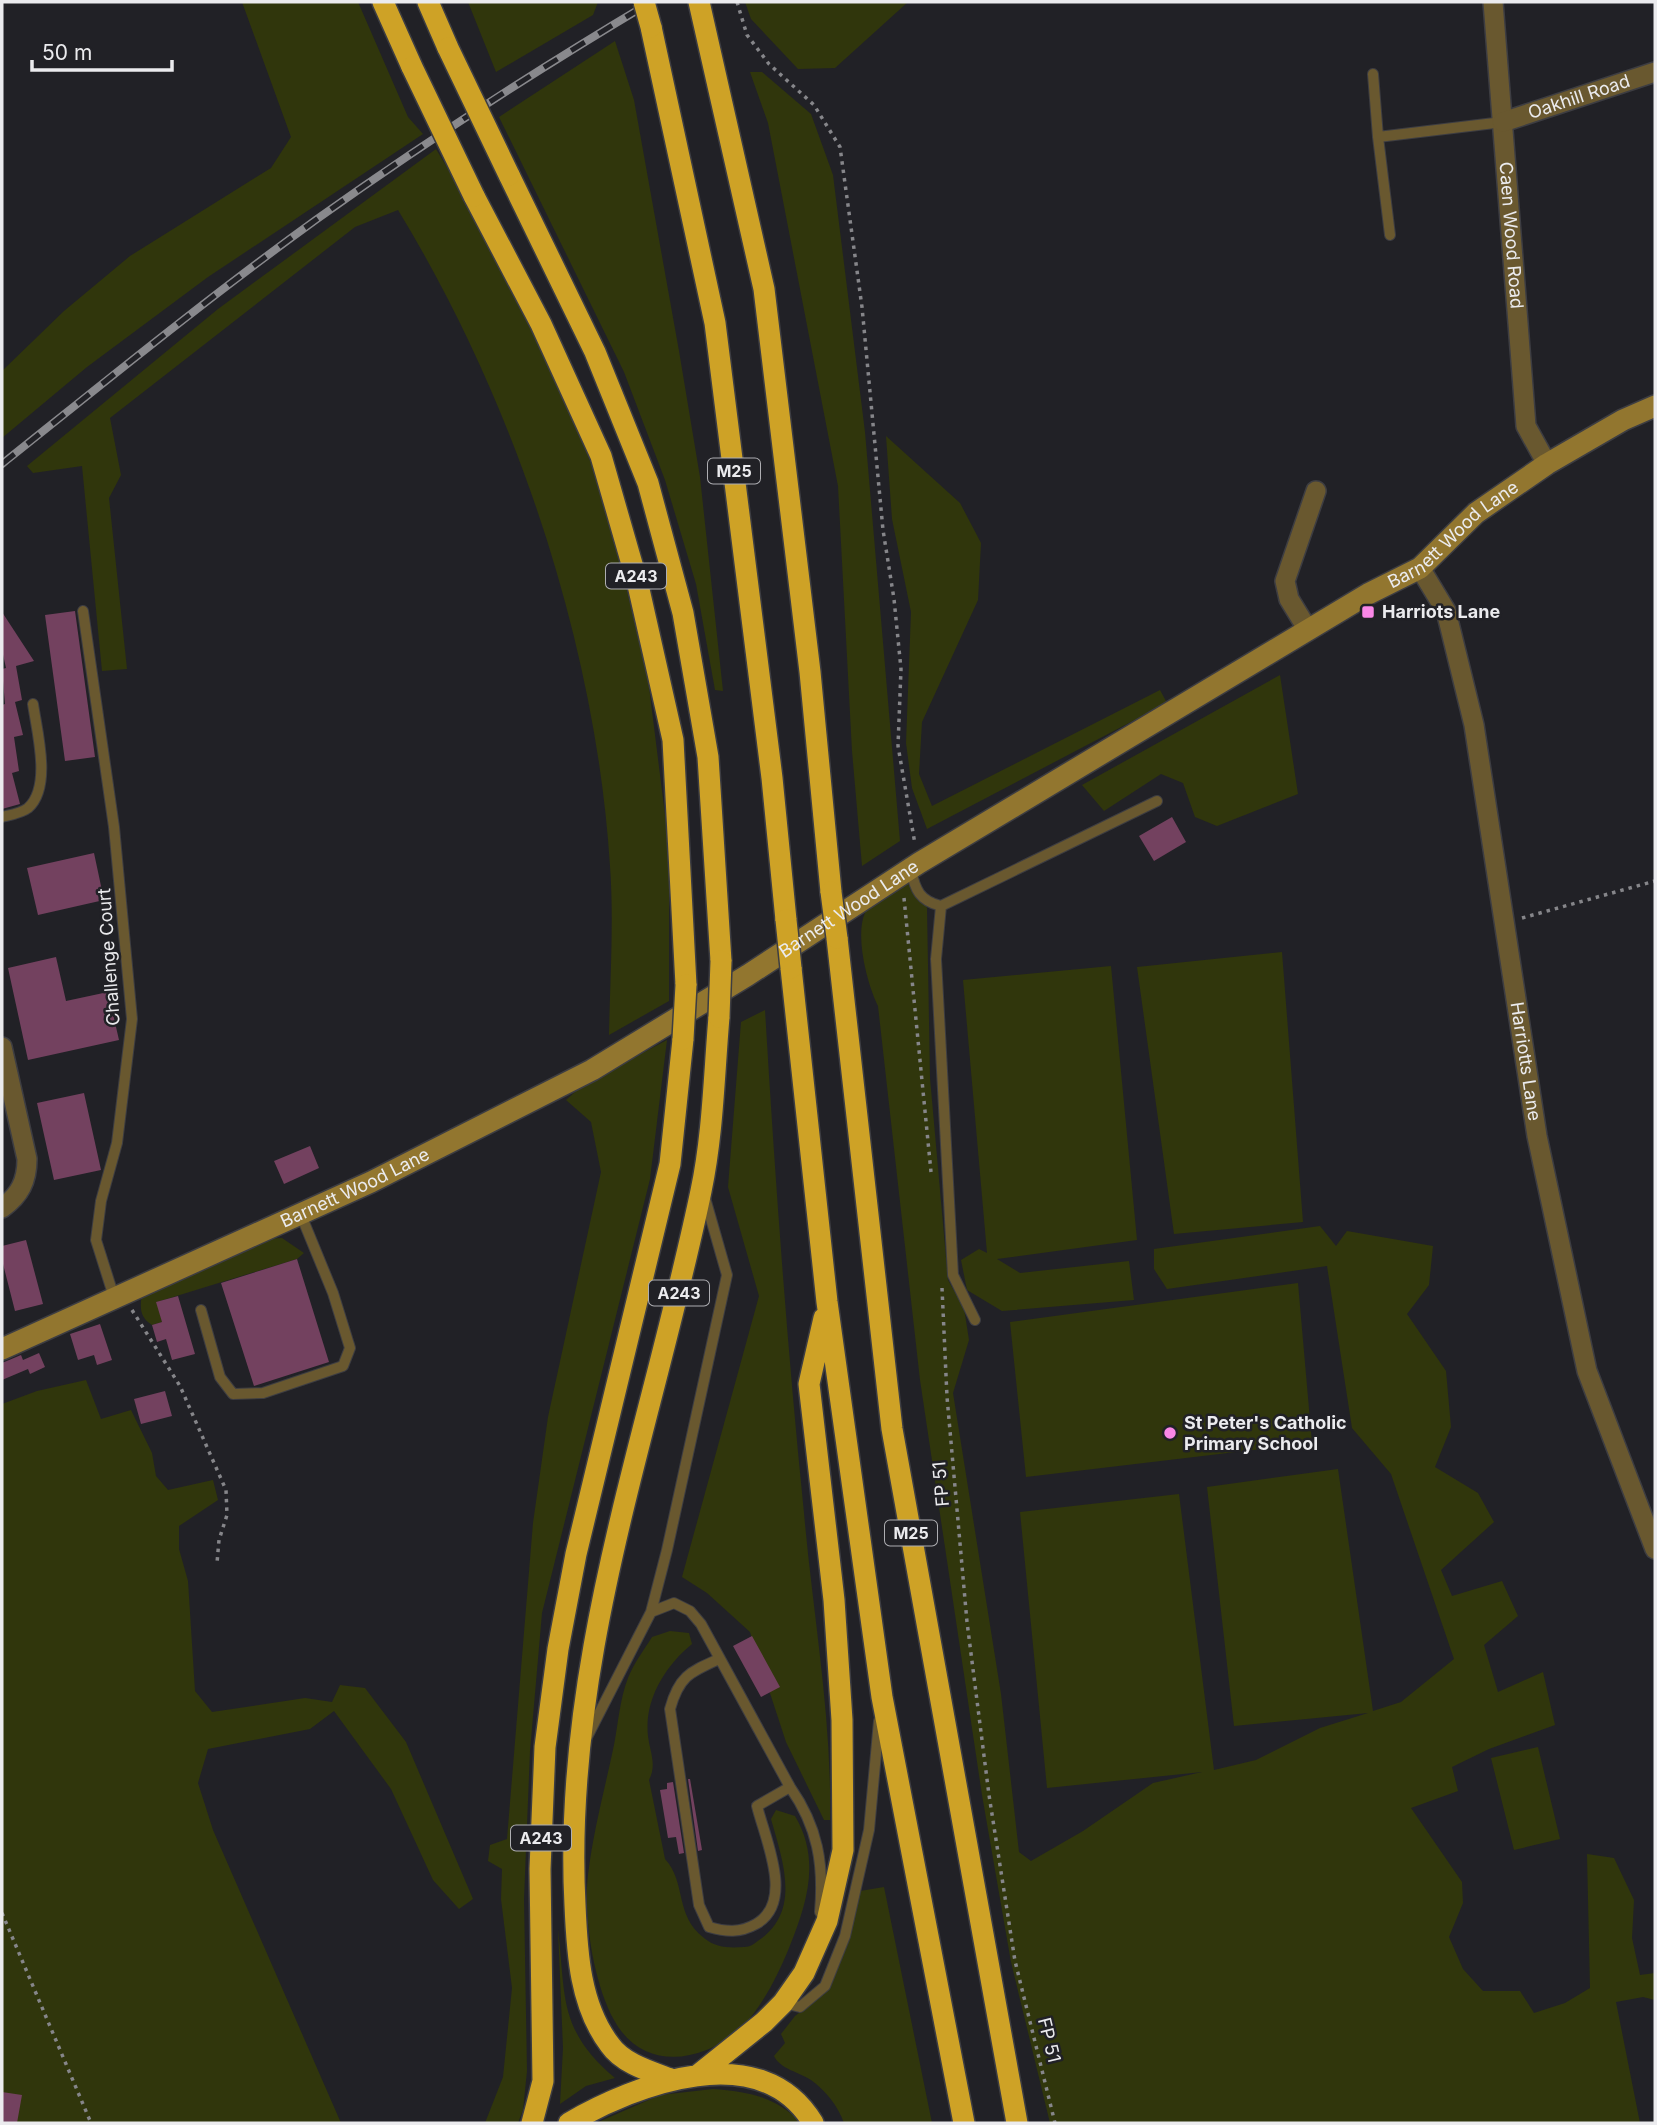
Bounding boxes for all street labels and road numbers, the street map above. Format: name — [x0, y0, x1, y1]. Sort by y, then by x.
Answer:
street label: Oakhill Road — [1525, 70, 1632, 123]
street label: Caen Wood Road — [1495, 161, 1528, 310]
road number: M25 — [708, 458, 760, 484]
street label: Barnett Wood Lane — [1384, 476, 1522, 592]
road number: A243 — [606, 564, 666, 589]
street label: Barnett Wood Lane — [775, 855, 922, 962]
street label: Challenge Court — [93, 887, 124, 1027]
street label: Harriotts Lane — [1507, 1000, 1546, 1122]
street label: Barnett Wood Lane — [277, 1143, 433, 1232]
road number: A243 — [649, 1280, 709, 1306]
street label: FP 51 — [928, 1460, 953, 1508]
road number: M25 — [885, 1520, 937, 1546]
road number: A243 — [511, 1826, 571, 1850]
street label: FP 51 — [1034, 2015, 1065, 2064]

